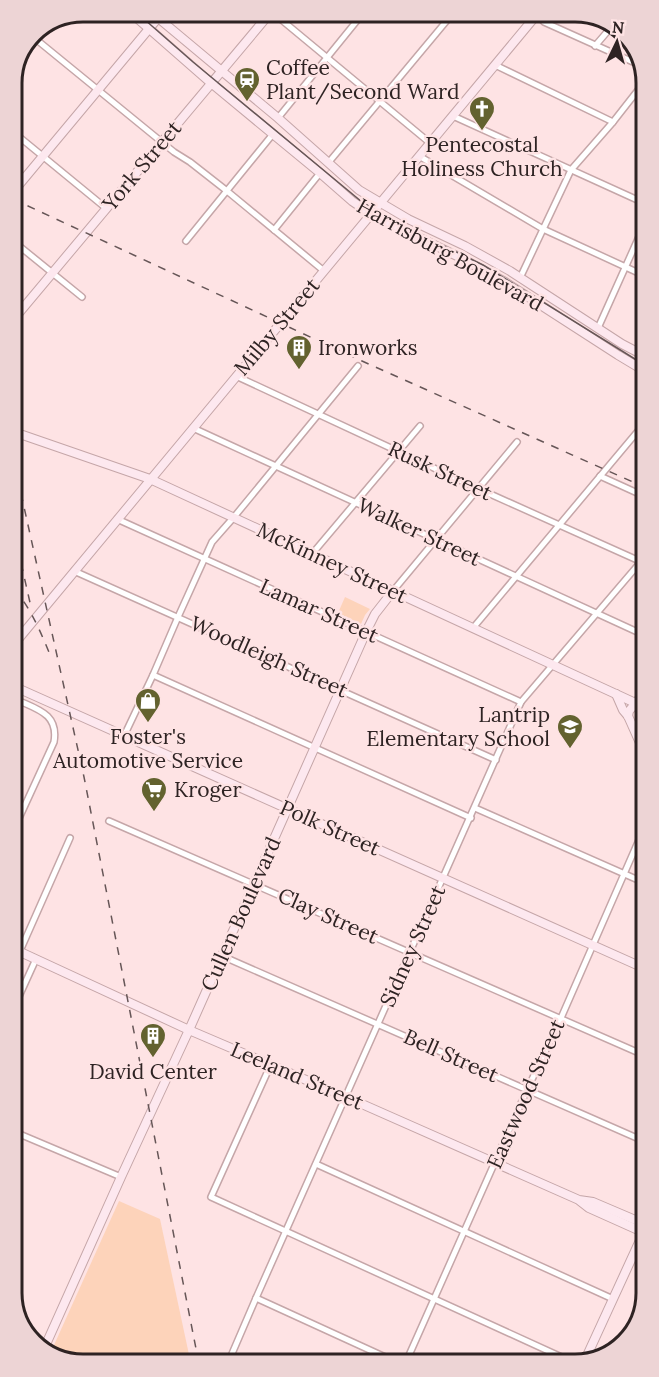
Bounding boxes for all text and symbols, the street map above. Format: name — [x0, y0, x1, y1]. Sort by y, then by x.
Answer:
north arrow — [587, 12, 647, 72]
text: N — [611, 17, 625, 38]
place label: Coffee Plant/Second Ward — [266, 54, 460, 105]
station icon: Coffee Plant/Second Ward — [232, 65, 262, 103]
church icon: Pentecostal Holiness Church — [467, 94, 497, 132]
street label: York Street — [95, 114, 188, 217]
place label: Pentecostal Holiness Church — [401, 131, 563, 182]
street label: Harrisburg Boulevard — [352, 192, 548, 317]
street label: Milby Street — [228, 272, 326, 381]
building icon: Ironworks — [284, 333, 314, 371]
place label: Ironworks — [318, 334, 417, 361]
street label: Rusk Street — [384, 435, 497, 507]
street label: Walker Street — [353, 491, 486, 572]
street label: McKinney Street — [253, 516, 413, 610]
street label: Lamar Street — [256, 572, 384, 649]
street label: Woodleigh Street — [186, 610, 353, 704]
shop icon: Foster's Automotive Service — [133, 686, 163, 724]
place label: Lantrip Elementary School — [366, 701, 550, 752]
school or university icon: Lantrip Elementary School — [555, 712, 585, 750]
place label: Foster's Automotive Service — [52, 723, 243, 774]
supermarket icon: Kroger — [139, 775, 169, 813]
place label: Kroger — [174, 776, 242, 803]
street label: Polk Street — [276, 793, 385, 862]
street label: Cullen Boulevard — [194, 833, 287, 995]
street label: Sidney Street — [374, 880, 452, 1011]
street label: Clay Street — [274, 881, 383, 950]
street label: Eastwood Street — [480, 1014, 571, 1173]
building icon: David Center — [138, 1021, 168, 1059]
street label: Bell Street — [400, 1023, 504, 1089]
street label: Leeland Street — [227, 1035, 368, 1116]
place label: David Center — [89, 1058, 217, 1085]

